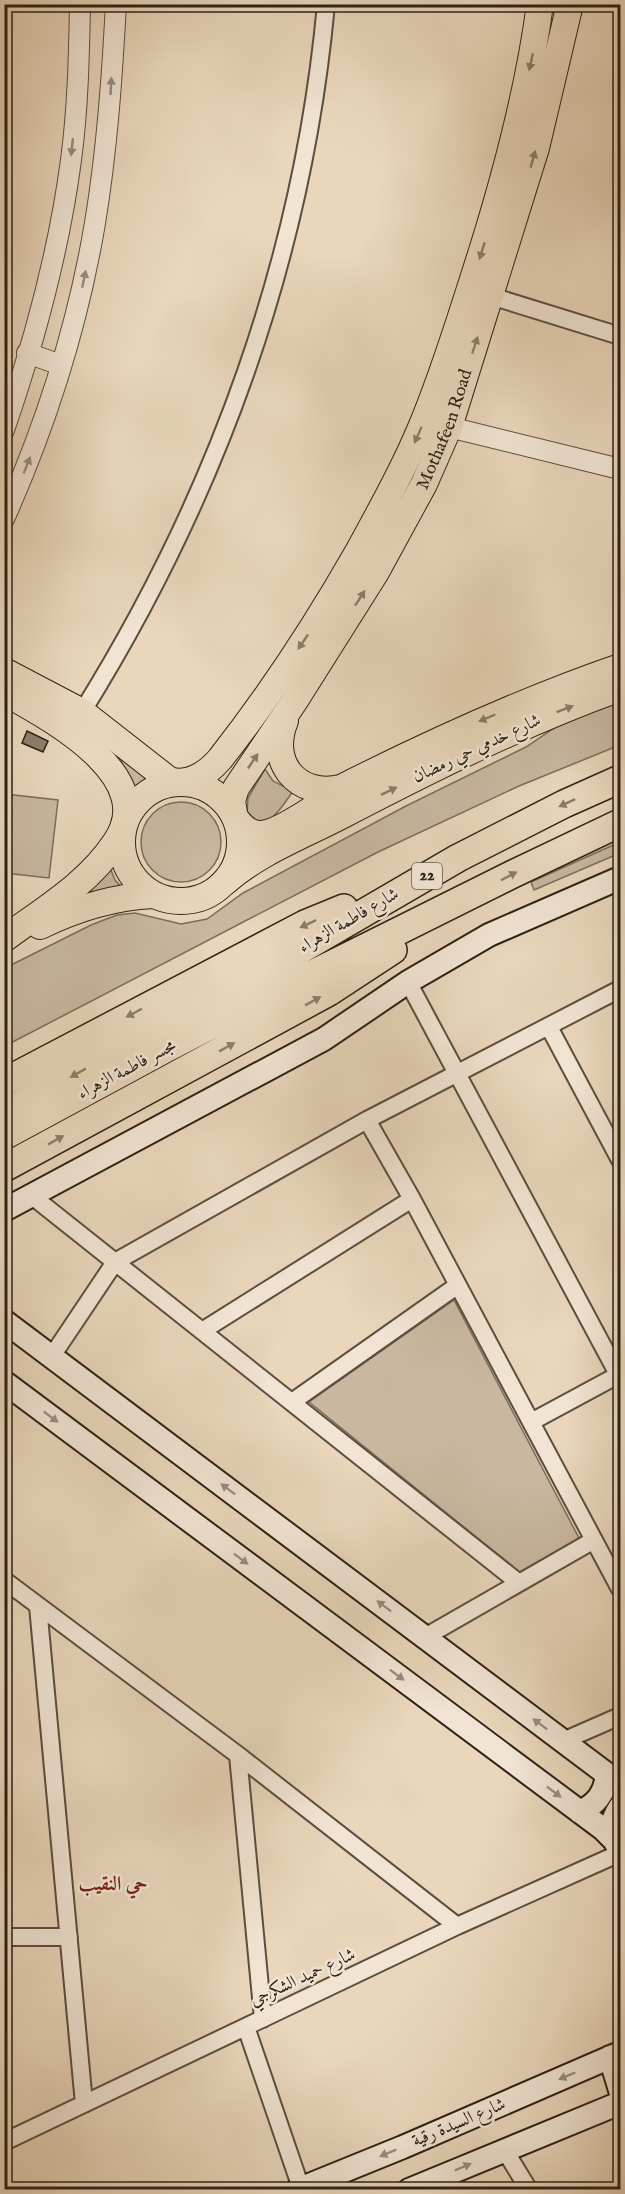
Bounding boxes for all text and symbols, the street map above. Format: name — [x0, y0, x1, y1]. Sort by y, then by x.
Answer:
one-way arrow — [525, 53, 535, 72]
one-way arrow — [106, 76, 116, 95]
one-way arrow — [67, 137, 77, 156]
one-way arrow — [529, 150, 538, 168]
one-way arrow — [477, 242, 486, 260]
one-way arrow — [80, 269, 89, 288]
one-way arrow — [471, 336, 480, 354]
street label: Mothafeen Road — [411, 366, 478, 493]
one-way arrow — [413, 426, 422, 444]
one-way arrow — [23, 456, 32, 474]
one-way arrow — [354, 589, 365, 606]
one-way arrow — [298, 634, 309, 650]
one-way arrow — [556, 704, 574, 713]
street label: شارع خدمي حي رمضان — [409, 709, 546, 791]
one-way arrow — [478, 713, 496, 723]
one-way arrow — [247, 753, 258, 769]
one-way arrow — [380, 787, 397, 796]
one-way arrow — [558, 798, 576, 808]
road number: 22 — [412, 863, 442, 889]
one-way arrow — [501, 871, 518, 881]
street label: شارع فاطمة الزهراء — [295, 883, 404, 961]
one-way arrow — [299, 919, 316, 928]
one-way arrow — [305, 996, 322, 1006]
one-way arrow — [126, 1008, 143, 1018]
street label: مجسر فاطمة الزهراء — [74, 1034, 180, 1106]
one-way arrow — [219, 1042, 236, 1052]
one-way arrow — [69, 1068, 86, 1078]
one-way arrow — [48, 1135, 65, 1145]
one-way arrow — [43, 1411, 59, 1423]
one-way arrow — [221, 1483, 237, 1495]
one-way arrow — [234, 1552, 249, 1564]
one-way arrow — [376, 1600, 392, 1613]
one-way arrow — [390, 1669, 405, 1681]
one-way arrow — [532, 1718, 547, 1730]
one-way arrow — [545, 1786, 561, 1798]
district label: حي النقيب — [78, 1872, 148, 1899]
street label: شارع حميد الشكرجي — [247, 1943, 360, 2014]
one-way arrow — [557, 2071, 575, 2081]
street label: شارع السيدة رقية — [409, 2093, 510, 2155]
one-way arrow — [378, 2148, 396, 2158]
one-way arrow — [454, 2162, 472, 2172]

